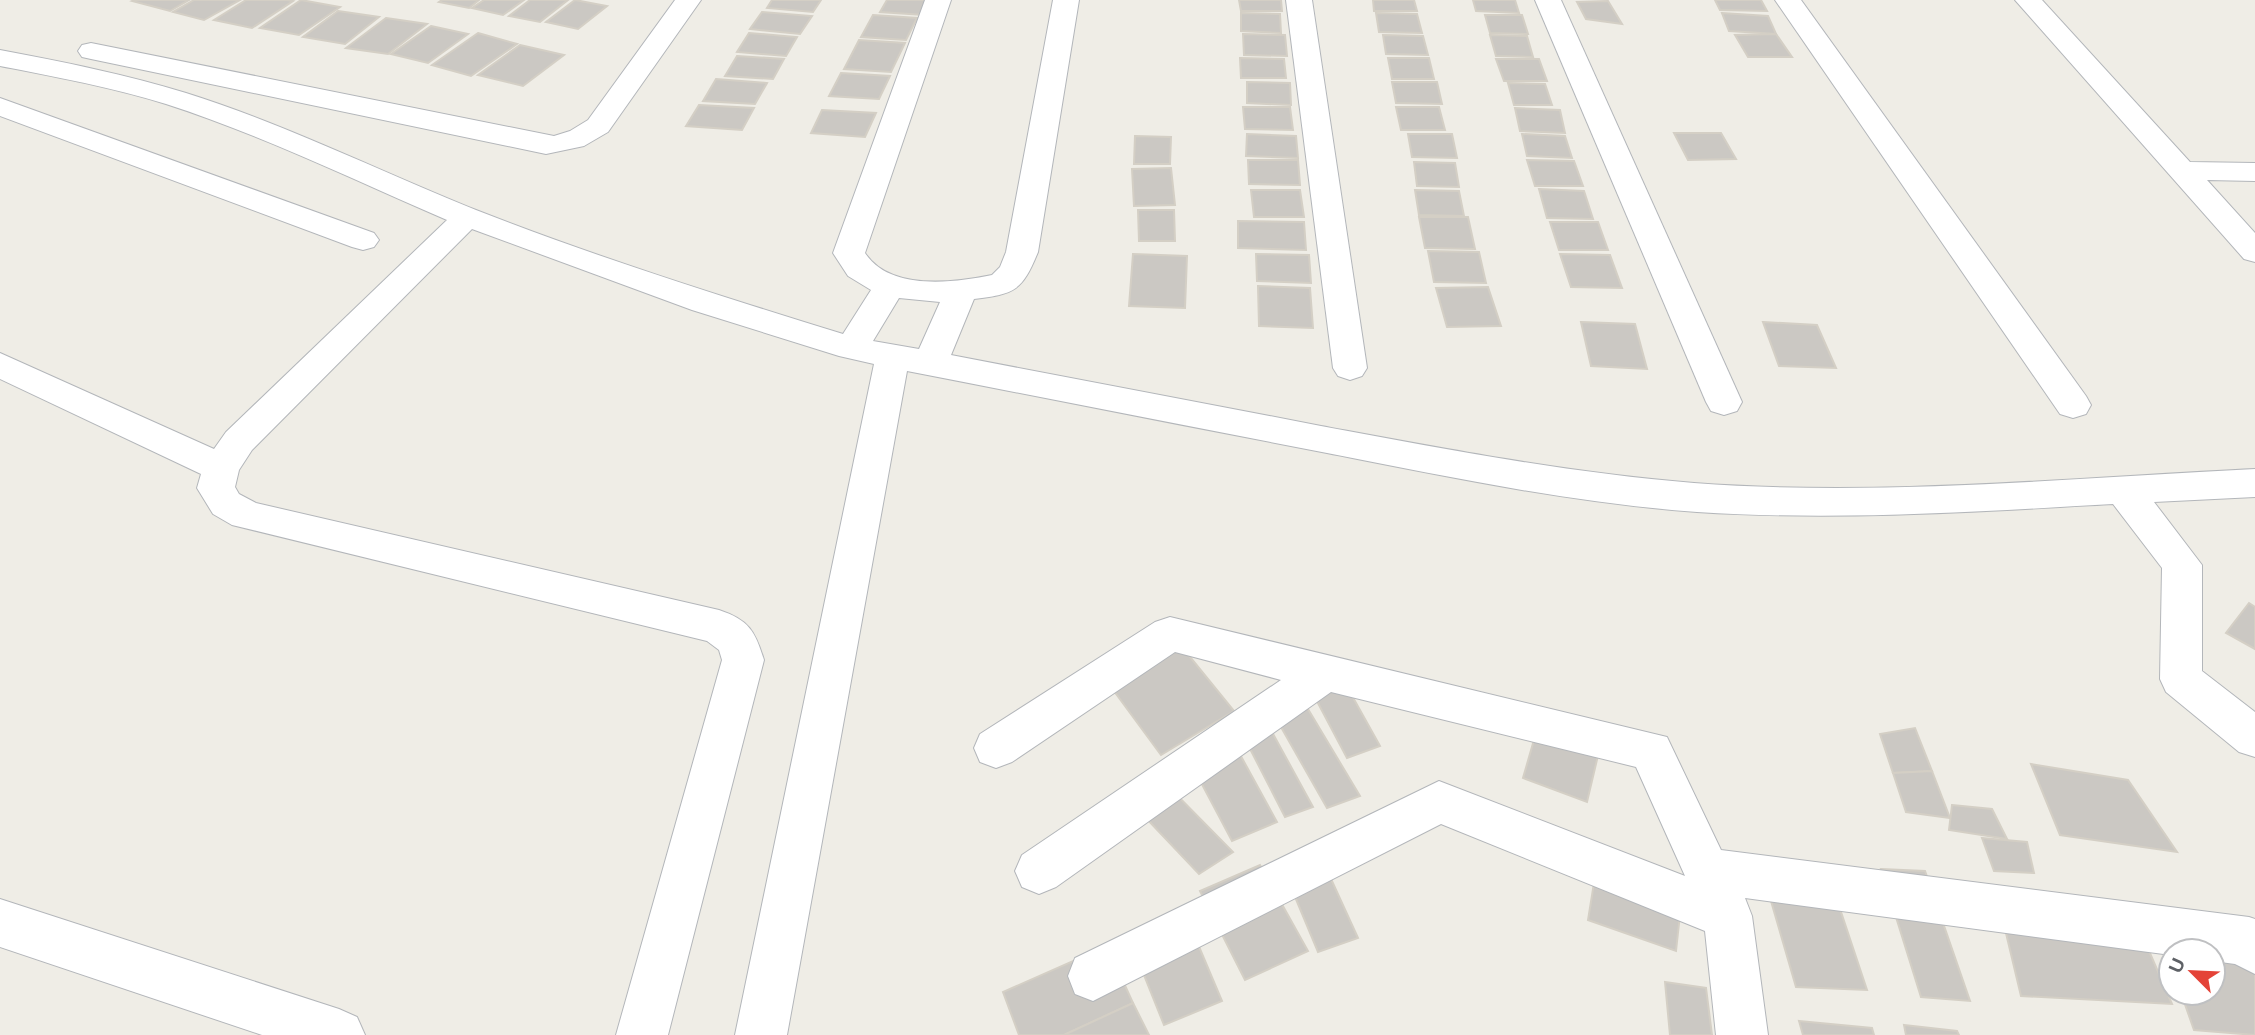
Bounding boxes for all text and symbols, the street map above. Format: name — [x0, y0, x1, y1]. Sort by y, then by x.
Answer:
north arrow — [2157, 937, 2227, 1007]
text: U — [2165, 955, 2189, 976]

